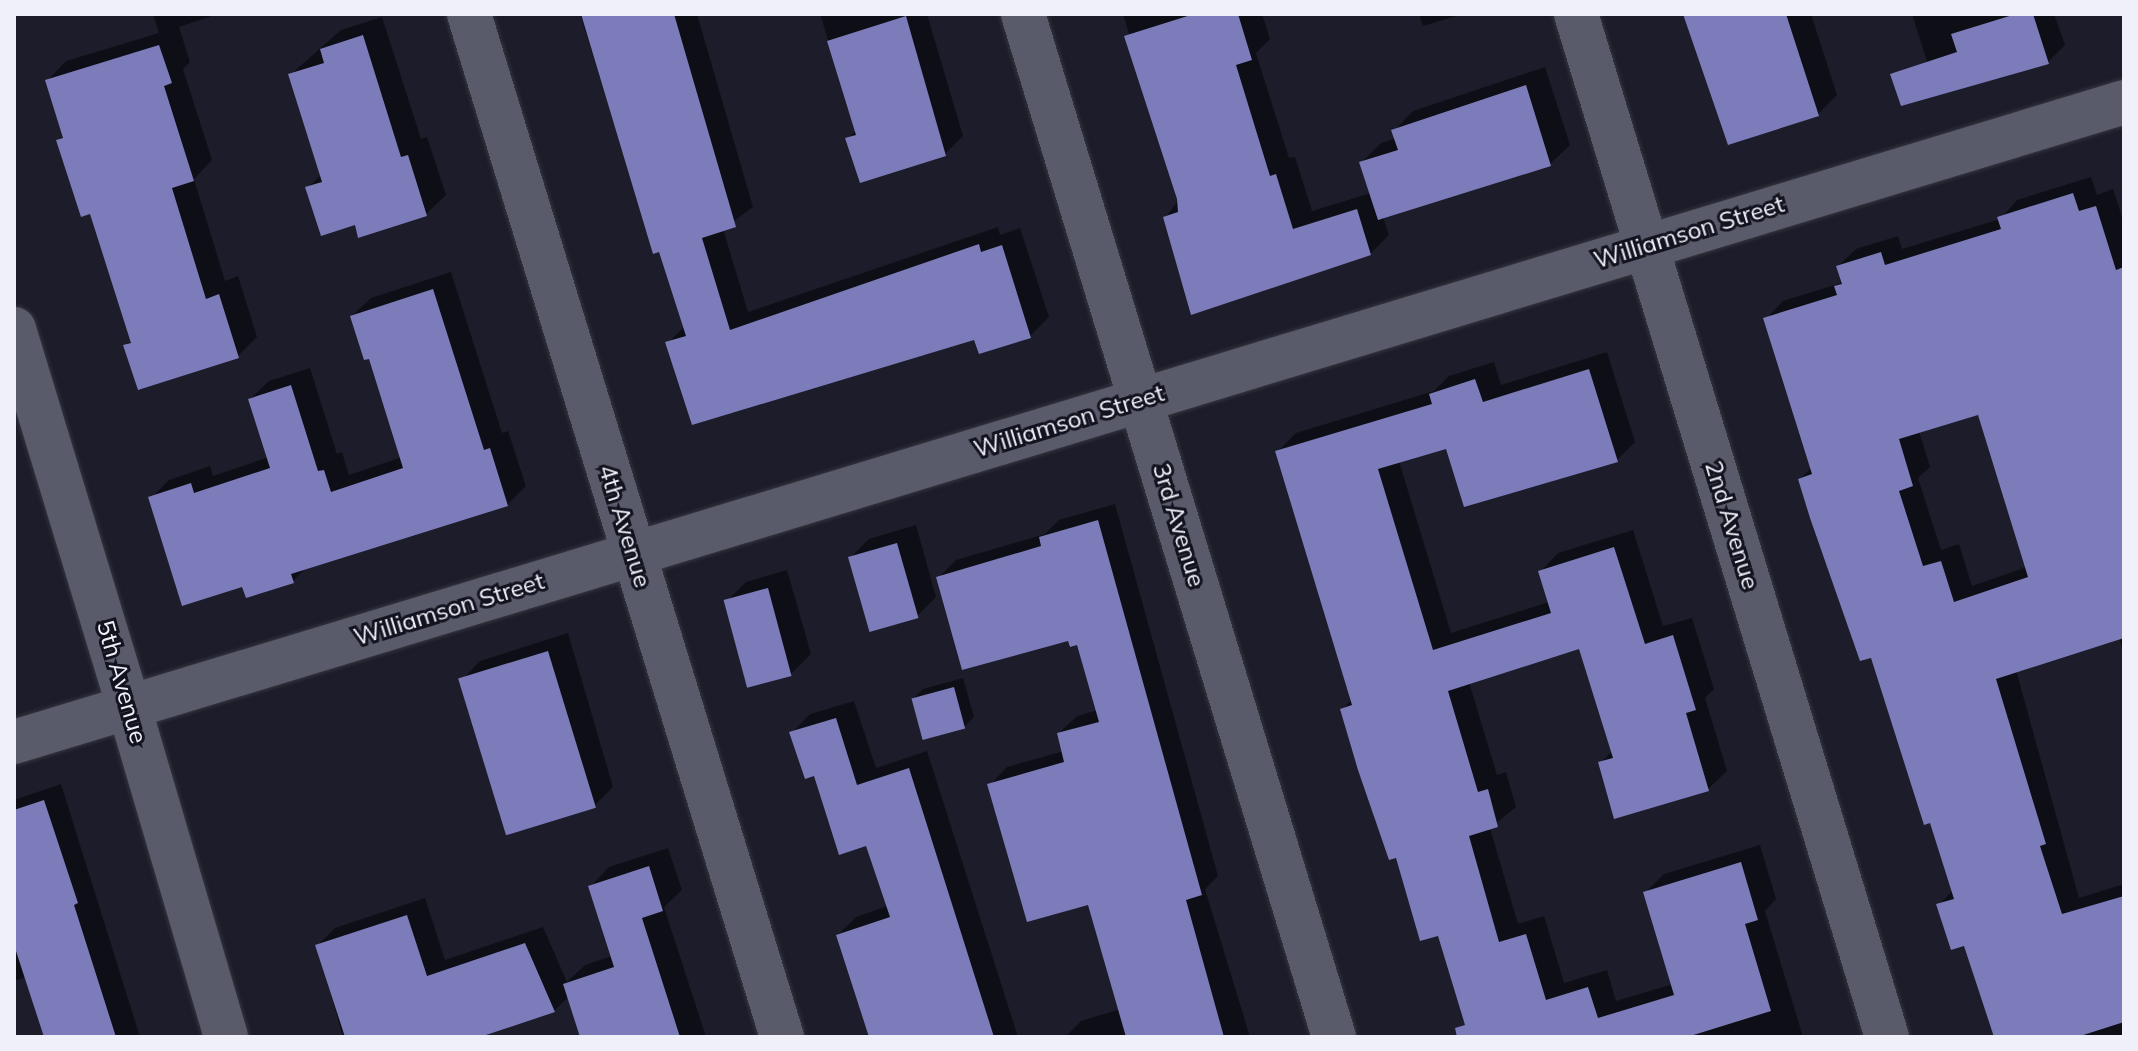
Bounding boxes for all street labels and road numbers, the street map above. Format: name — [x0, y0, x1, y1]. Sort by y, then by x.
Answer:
street label: Williamson Street — [1590, 189, 1788, 275]
street label: Williamson Street — [970, 378, 1168, 464]
street label: 2nd Avenue — [1699, 457, 1765, 593]
street label: 3rd Avenue — [1147, 460, 1211, 590]
street label: 4th Avenue — [593, 461, 657, 591]
street label: Williamson Street — [350, 566, 548, 652]
street label: 5th Avenue — [91, 617, 153, 747]

